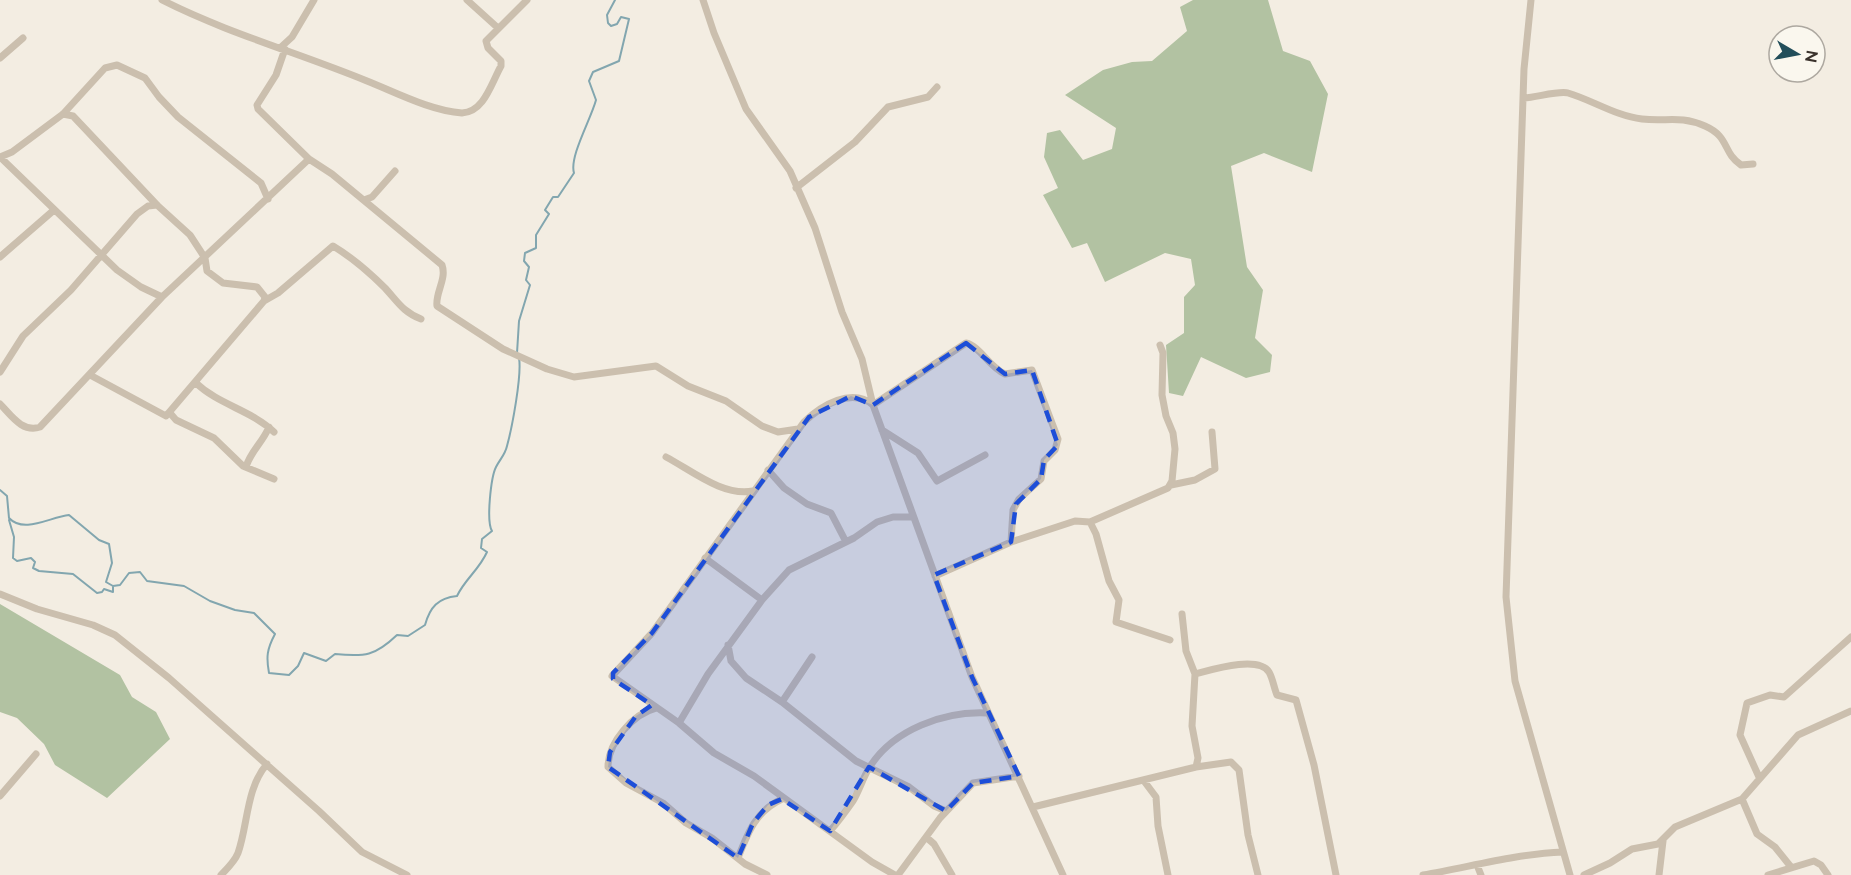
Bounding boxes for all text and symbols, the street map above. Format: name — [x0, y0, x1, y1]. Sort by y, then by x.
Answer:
north arrow — [1767, 24, 1827, 84]
text: N — [1801, 49, 1822, 64]

